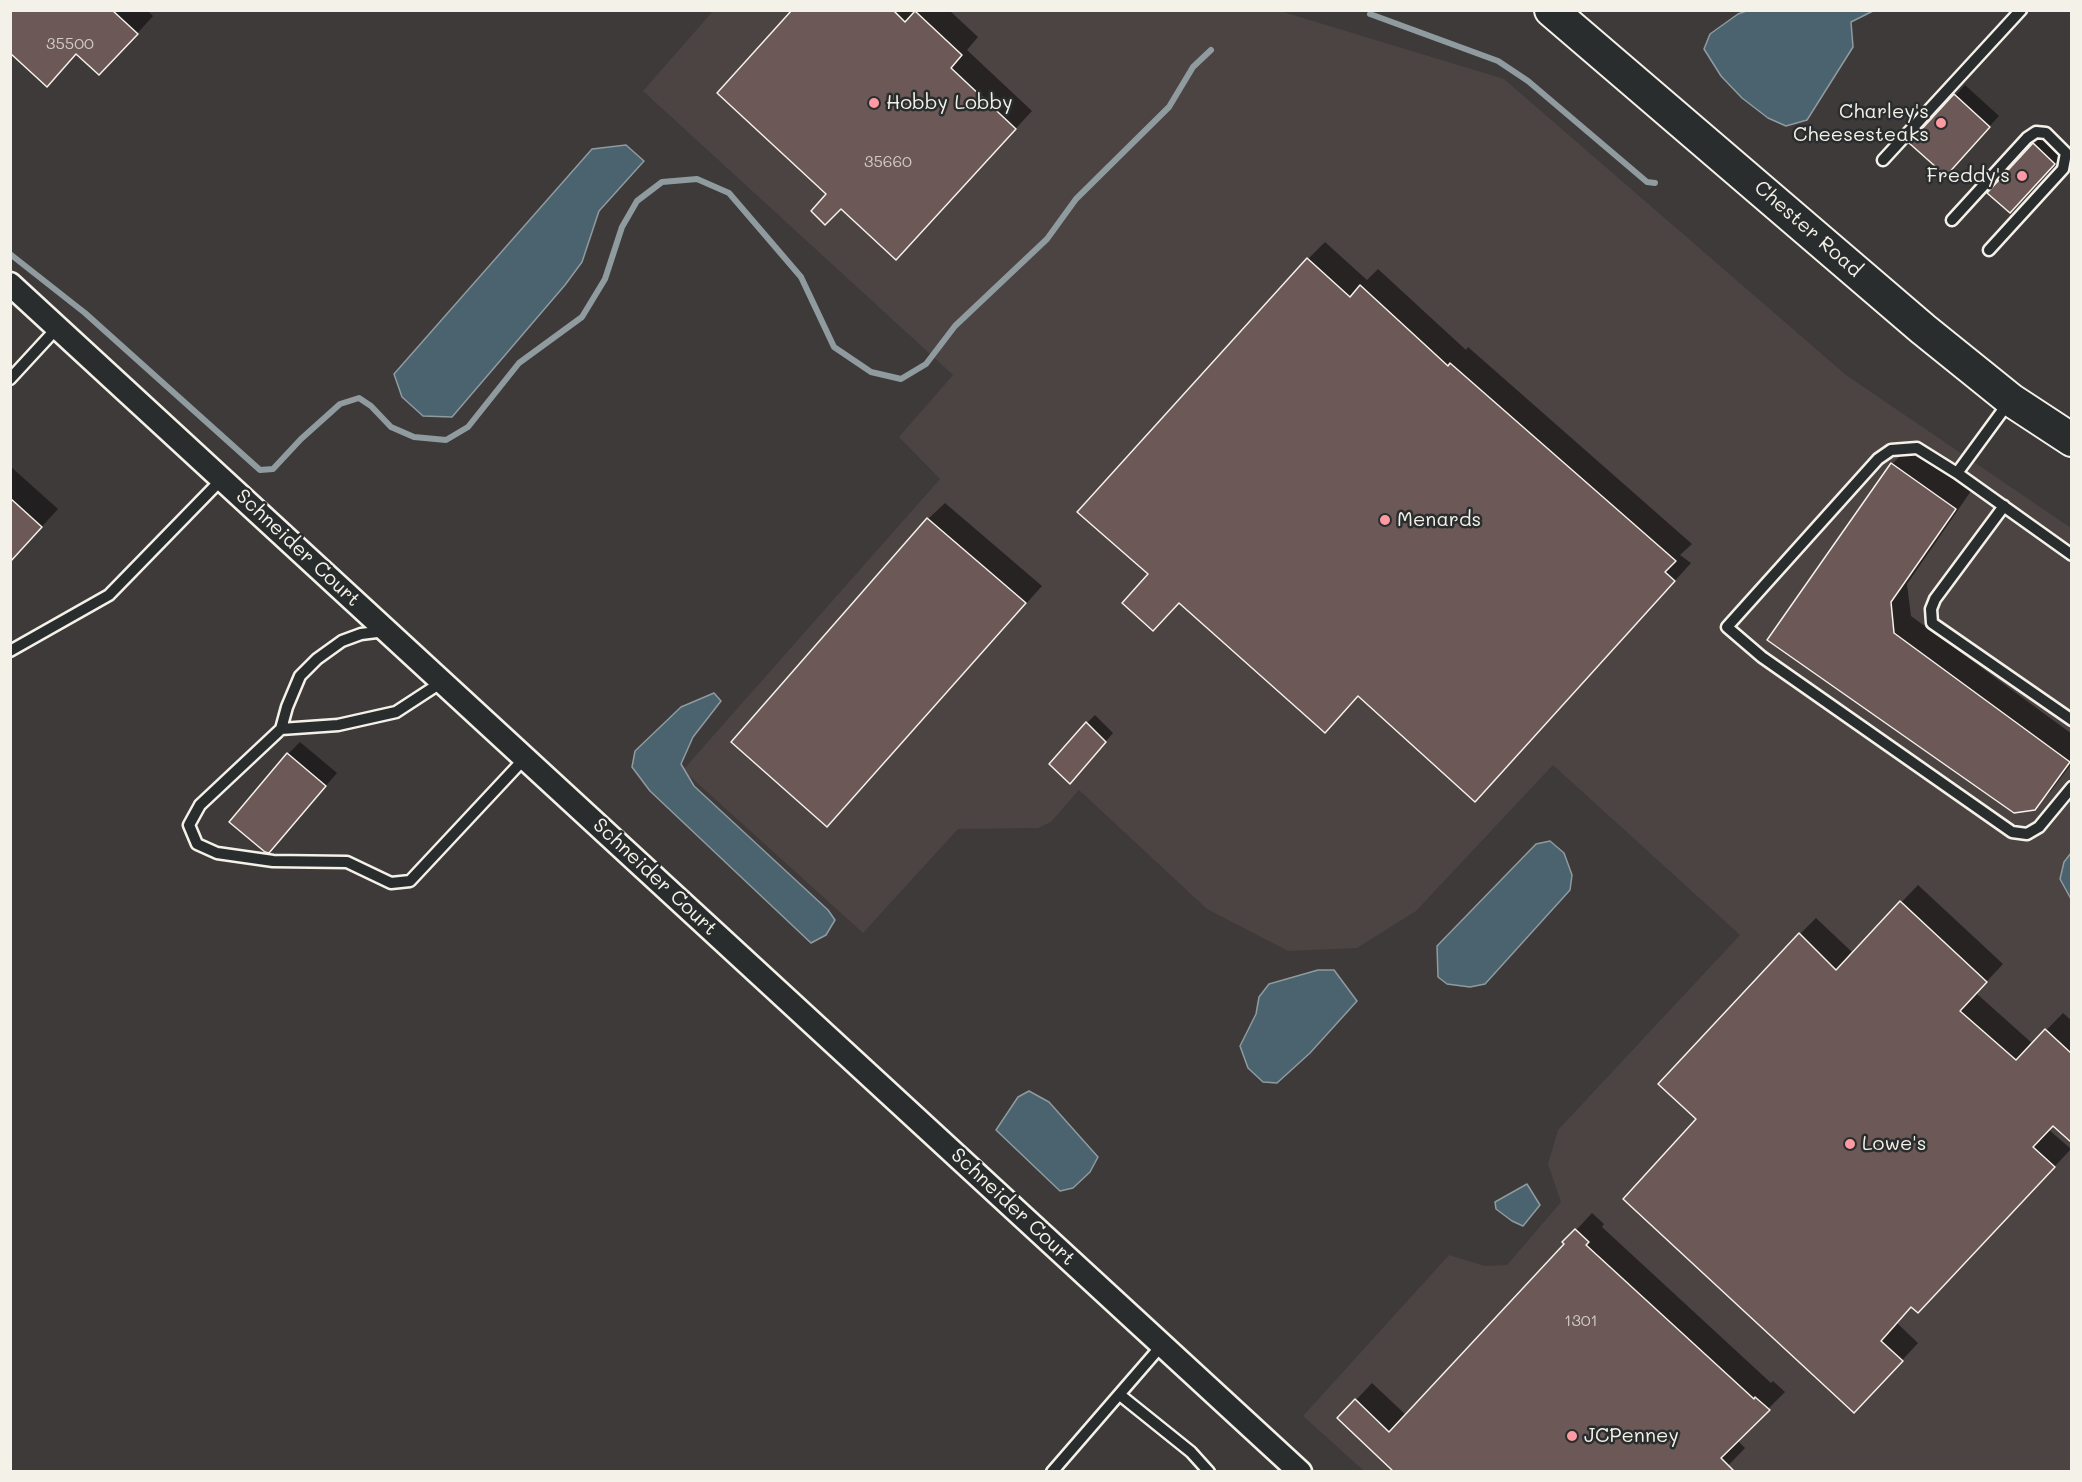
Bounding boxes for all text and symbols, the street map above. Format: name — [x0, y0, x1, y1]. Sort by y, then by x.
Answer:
house number: 35500 — [46, 34, 94, 54]
place label: Hobby Lobby — [886, 91, 1013, 115]
marker: Hobby Lobby — [867, 96, 881, 110]
place label: Charley's Cheesesteaks — [1793, 100, 1929, 147]
marker: Charley's Cheesesteaks — [1934, 116, 1948, 130]
house number: 35660 — [864, 152, 912, 172]
place label: Freddy's — [1926, 164, 2010, 188]
marker: Freddy's — [2015, 169, 2029, 183]
street label: Chester Road — [1749, 176, 1867, 282]
street label: Schneider Court — [231, 484, 365, 612]
place label: Menards — [1397, 508, 1481, 532]
marker: Menards — [1378, 513, 1392, 527]
street label: Schneider Court — [588, 813, 722, 941]
place label: Lowe's — [1862, 1132, 1926, 1156]
marker: Lowe's — [1843, 1137, 1857, 1151]
street label: Schneider Court — [946, 1143, 1080, 1271]
house number: 1301 — [1564, 1311, 1598, 1331]
place label: JCPenney — [1584, 1424, 1679, 1448]
marker: JCPenney — [1565, 1429, 1579, 1443]

